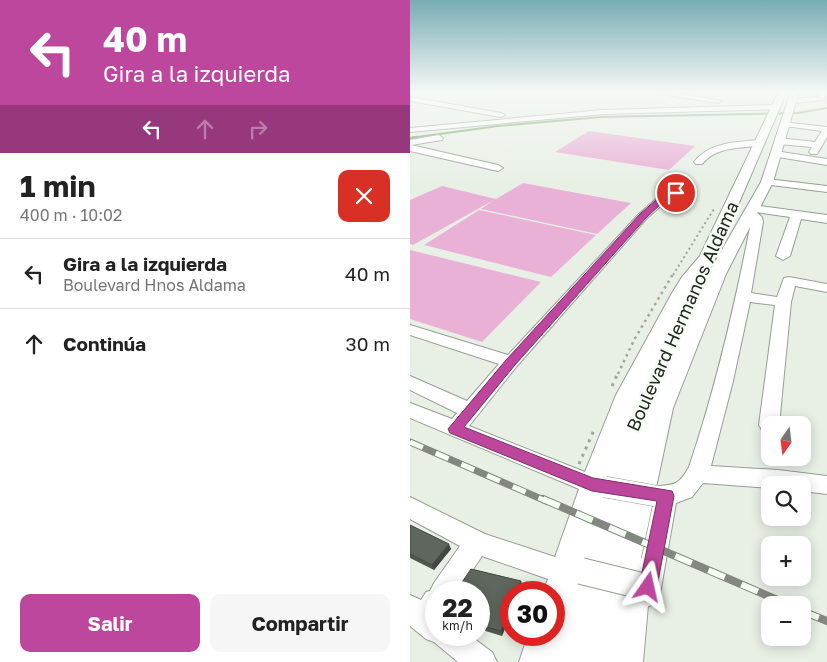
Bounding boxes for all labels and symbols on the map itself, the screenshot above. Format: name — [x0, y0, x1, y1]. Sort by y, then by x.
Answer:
pin — [655, 172, 697, 214]
street label: Boulevard Hermanos Aldama — [621, 198, 743, 434]
north arrow — [761, 416, 811, 466]
position arrow — [621, 560, 673, 612]
speed limit sign: 30 — [500, 581, 565, 646]

